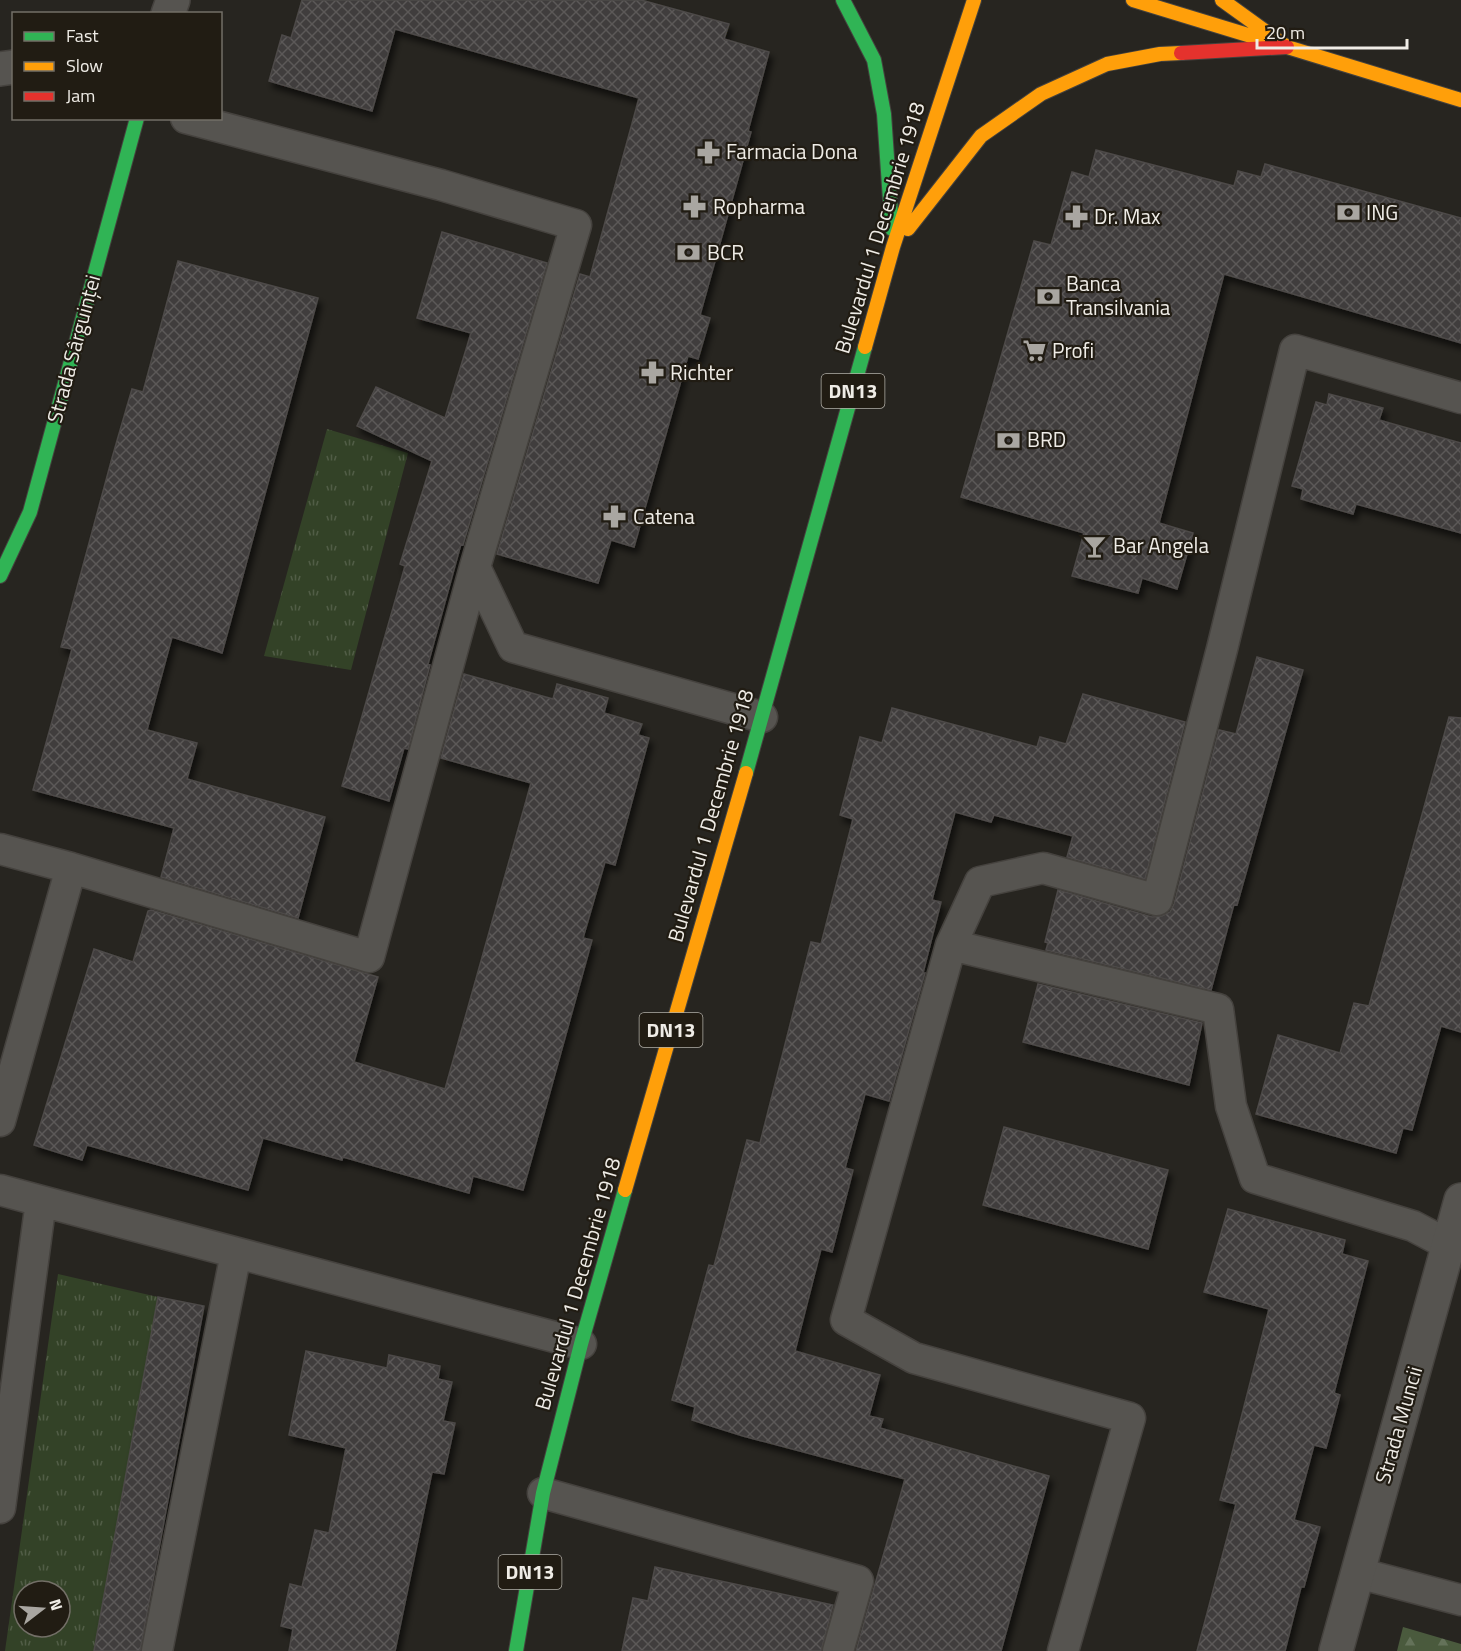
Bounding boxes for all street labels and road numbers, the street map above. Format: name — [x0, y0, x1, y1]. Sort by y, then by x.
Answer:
street label: Bulevardul 1 Decembrie 1918 — [826, 98, 933, 357]
street label: Strada Sârguinței — [38, 271, 108, 426]
road number: DN13 — [822, 374, 884, 408]
street label: Bulevardul 1 Decembrie 1918 — [659, 685, 762, 946]
road number: DN13 — [640, 1013, 702, 1047]
street label: Bulevardul 1 Decembrie 1918 — [526, 1153, 629, 1414]
street label: Strada Muncii — [1366, 1362, 1430, 1487]
road number: DN13 — [498, 1555, 562, 1589]

